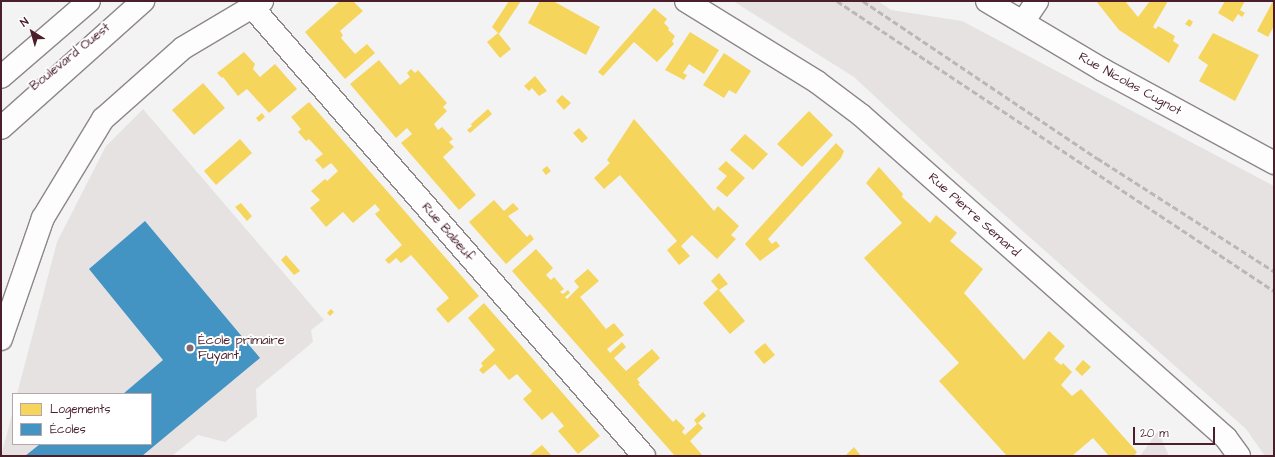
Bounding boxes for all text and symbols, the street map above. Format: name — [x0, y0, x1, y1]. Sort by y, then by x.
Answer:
north arrow — [12, 12, 52, 52]
text: N — [17, 14, 32, 30]
street label: Boulevard Ouest — [27, 20, 113, 94]
street label: Rue Nicolas Cugnot — [1076, 49, 1184, 119]
street label: Rue Pierre Semard — [925, 170, 1023, 260]
street label: Rue Babeuf — [418, 199, 478, 265]
place label: École primaire Fuyant — [198, 333, 285, 364]
marker: École primaire Fuyant — [185, 343, 195, 353]
legend — [12, 393, 152, 445]
text: Logements — [50, 401, 110, 418]
scale bar — [1135, 419, 1217, 445]
text: Écoles — [50, 421, 86, 438]
text: 20 m — [1140, 425, 1169, 442]

